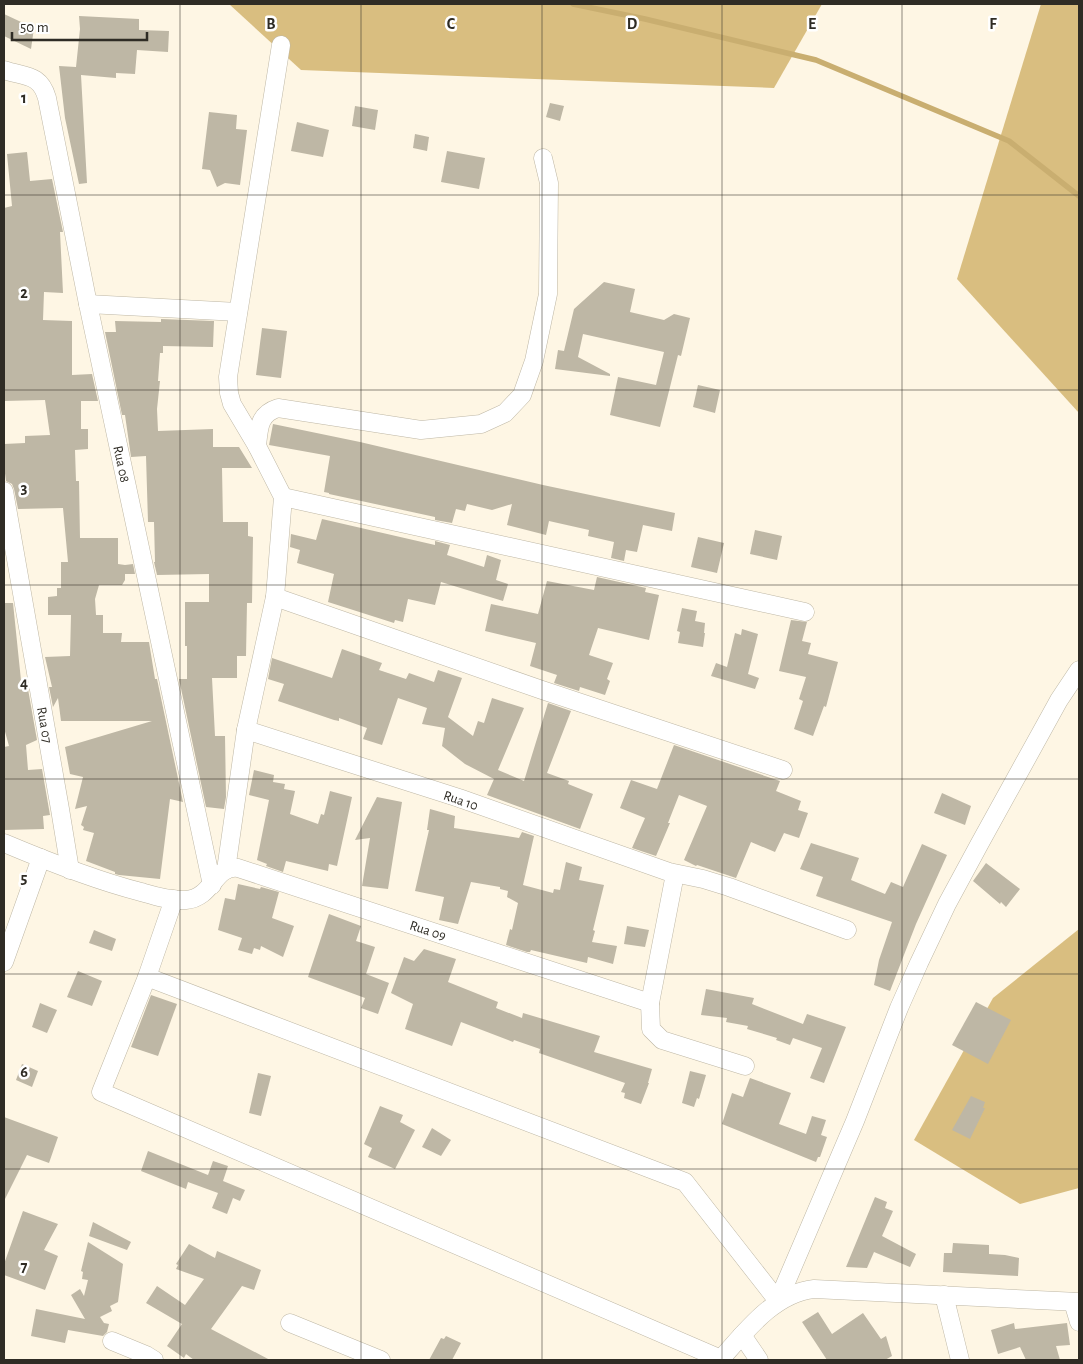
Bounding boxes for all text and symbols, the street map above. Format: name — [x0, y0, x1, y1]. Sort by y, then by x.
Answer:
scale bar — [12, 10, 148, 42]
text: B — [266, 16, 276, 32]
text: C — [447, 16, 456, 32]
text: D — [627, 16, 638, 32]
text: E — [808, 16, 816, 32]
text: F — [989, 16, 997, 32]
text: 50 m — [20, 20, 49, 35]
text: 1 — [21, 90, 27, 106]
text: 2 — [20, 285, 28, 301]
street label: Rua 08 — [110, 444, 132, 484]
text: 3 — [21, 480, 28, 496]
text: 4 — [20, 675, 28, 691]
street label: Rua 07 — [34, 706, 54, 745]
street label: Rua 10 — [442, 789, 480, 813]
text: 5 — [21, 870, 28, 886]
street label: Rua 09 — [408, 919, 448, 943]
text: 6 — [20, 1064, 28, 1080]
text: 7 — [21, 1259, 28, 1275]

